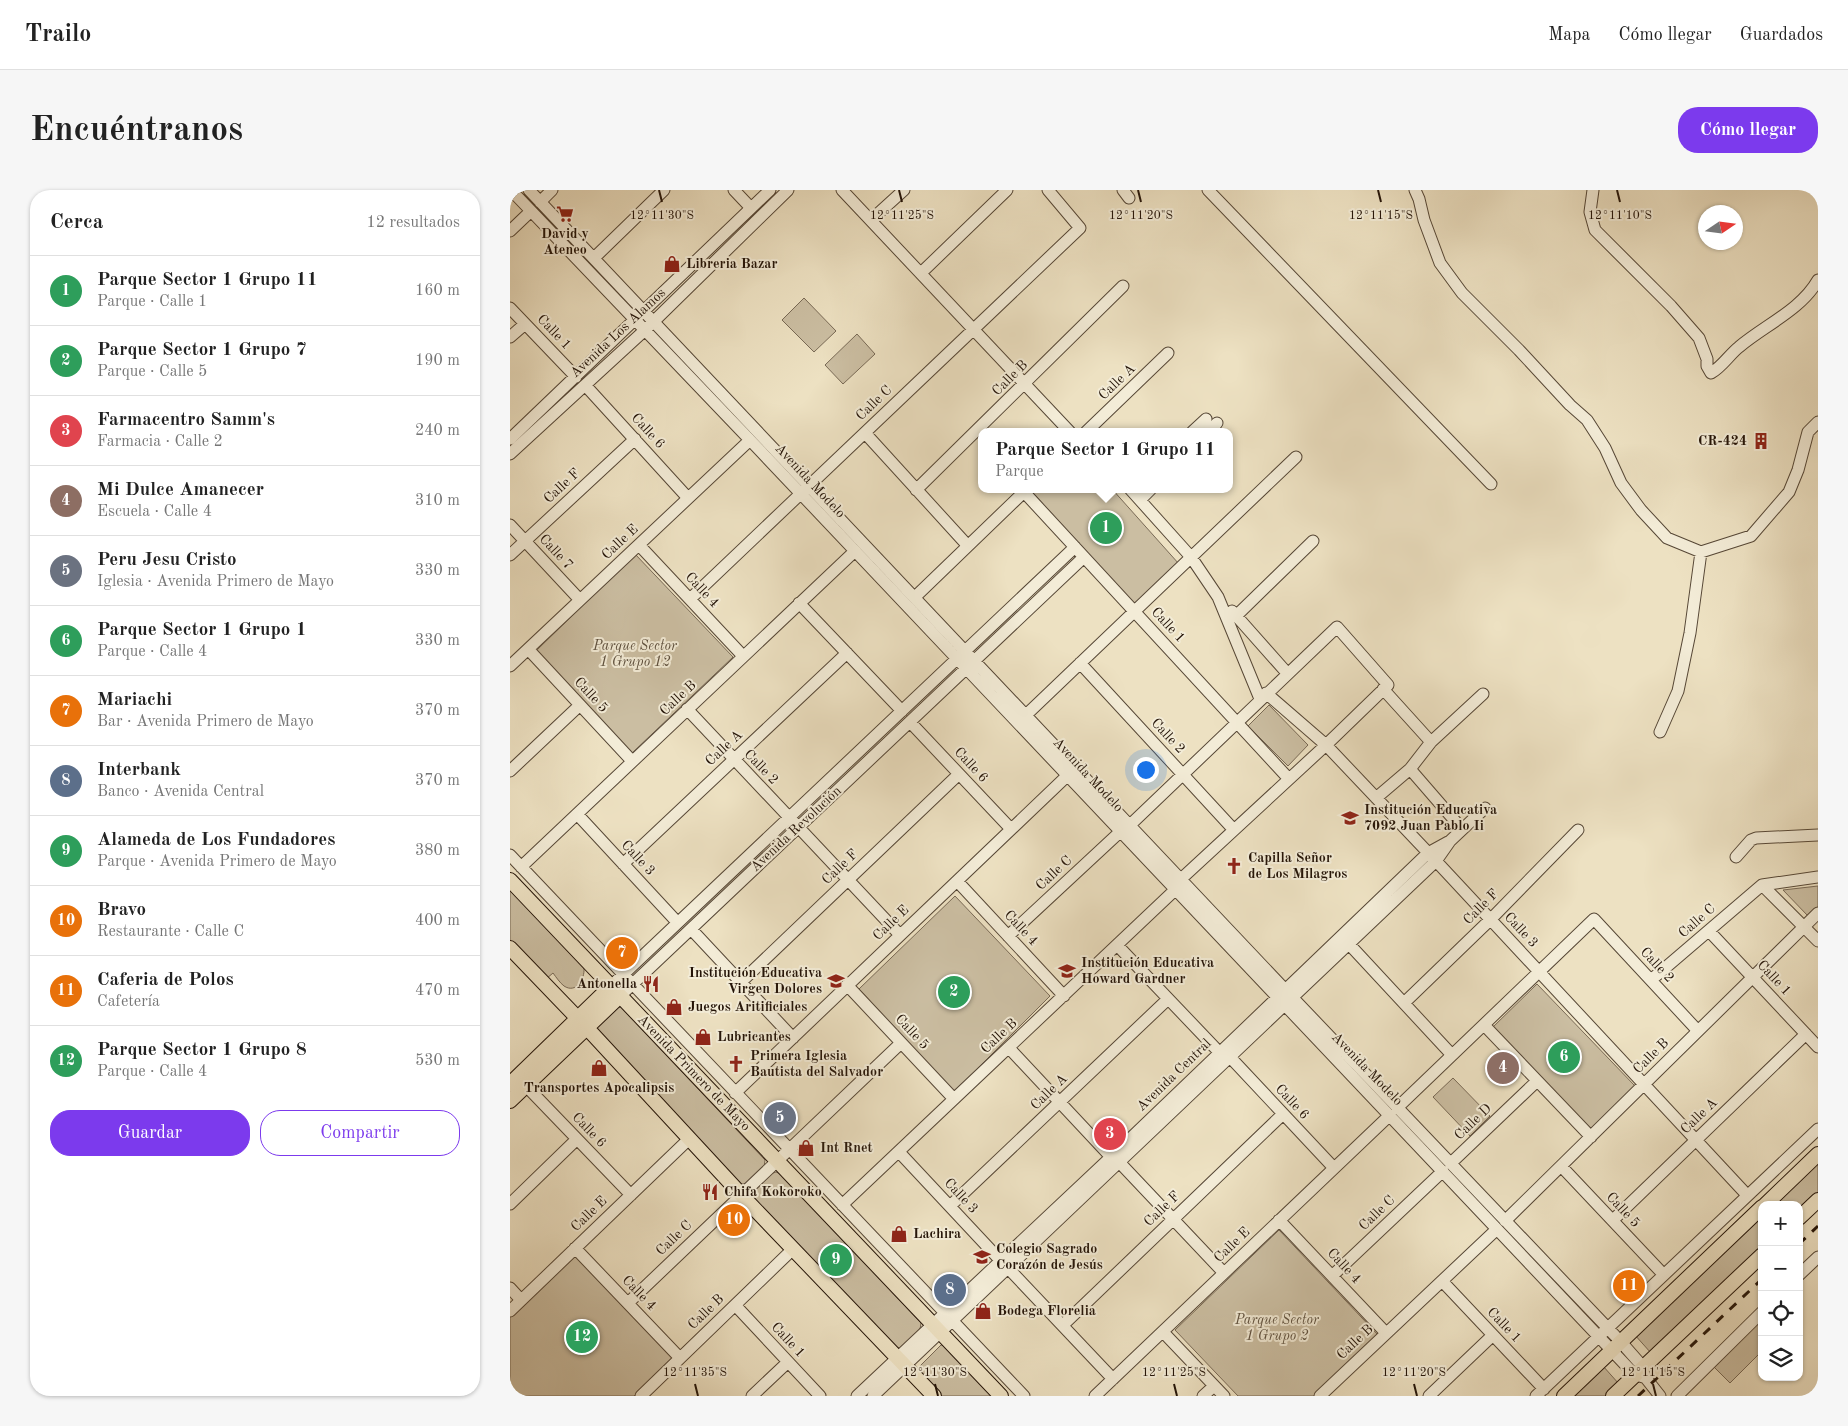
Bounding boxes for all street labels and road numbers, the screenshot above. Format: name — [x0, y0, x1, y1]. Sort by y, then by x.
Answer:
street label: Avenida Los Alamos — [568, 285, 668, 381]
street label: Calle 1 — [534, 312, 574, 352]
street label: Calle B — [990, 358, 1030, 398]
street label: Calle A — [1096, 361, 1138, 403]
street label: Calle C — [853, 383, 895, 423]
street label: Calle 6 — [629, 411, 667, 451]
street label: Avenida Modelo — [772, 441, 848, 521]
street label: Calle F — [541, 466, 583, 506]
street label: Calle E — [599, 522, 641, 562]
street label: Calle 7 — [536, 532, 576, 572]
street label: Calle 4 — [682, 570, 722, 610]
street label: Calle 1 — [1148, 605, 1188, 645]
street label: Calle 5 — [571, 675, 611, 715]
street label: Calle B — [657, 678, 699, 718]
street label: Calle 2 — [1148, 716, 1188, 756]
street label: Calle A — [703, 727, 745, 768]
street label: Avenida Modelo — [1050, 735, 1126, 815]
street label: Calle 6 — [951, 745, 991, 785]
street label: Calle 2 — [741, 747, 781, 787]
street label: Avenida Revolución — [748, 783, 844, 874]
street label: Calle 3 — [618, 838, 658, 878]
street label: Calle F — [819, 847, 861, 887]
street label: Calle C — [1033, 853, 1075, 893]
street label: Calle F — [1461, 887, 1501, 927]
street label: Calle C — [1676, 901, 1718, 941]
street label: Calle E — [870, 903, 912, 943]
street label: Calle 4 — [1001, 908, 1041, 948]
street label: Calle 3 — [1501, 910, 1541, 950]
street label: Calle 2 — [1637, 945, 1677, 985]
street label: Calle 1 — [1754, 958, 1794, 998]
street label: Avenida Primero de Mayo — [635, 1012, 753, 1134]
street label: Calle 5 — [892, 1012, 932, 1052]
street label: Calle B — [978, 1016, 1020, 1056]
street label: Avenida Modelo — [1329, 1030, 1405, 1108]
street label: Avenida Central — [1134, 1036, 1214, 1114]
street label: Calle B — [1631, 1036, 1671, 1076]
street label: Calle A — [1028, 1071, 1070, 1113]
street label: Calle 6 — [1272, 1082, 1312, 1122]
street label: Calle A — [1678, 1095, 1720, 1137]
street label: Calle D — [1452, 1101, 1494, 1143]
street label: Calle 6 — [569, 1110, 609, 1150]
street label: Calle 3 — [941, 1176, 981, 1216]
street label: Calle F — [1141, 1189, 1183, 1229]
street label: Calle 5 — [1603, 1190, 1643, 1230]
street label: Calle C — [1356, 1193, 1398, 1233]
street label: Calle E — [568, 1194, 610, 1234]
street label: Calle C — [653, 1218, 695, 1258]
street label: Calle E — [1211, 1225, 1253, 1265]
street label: Calle 4 — [1324, 1246, 1364, 1286]
street label: Calle 4 — [619, 1273, 659, 1313]
street label: Calle B — [685, 1292, 727, 1332]
street label: Calle 1 — [1484, 1305, 1524, 1345]
street label: Calle 1 — [768, 1320, 808, 1360]
street label: Calle B — [1334, 1322, 1376, 1362]

